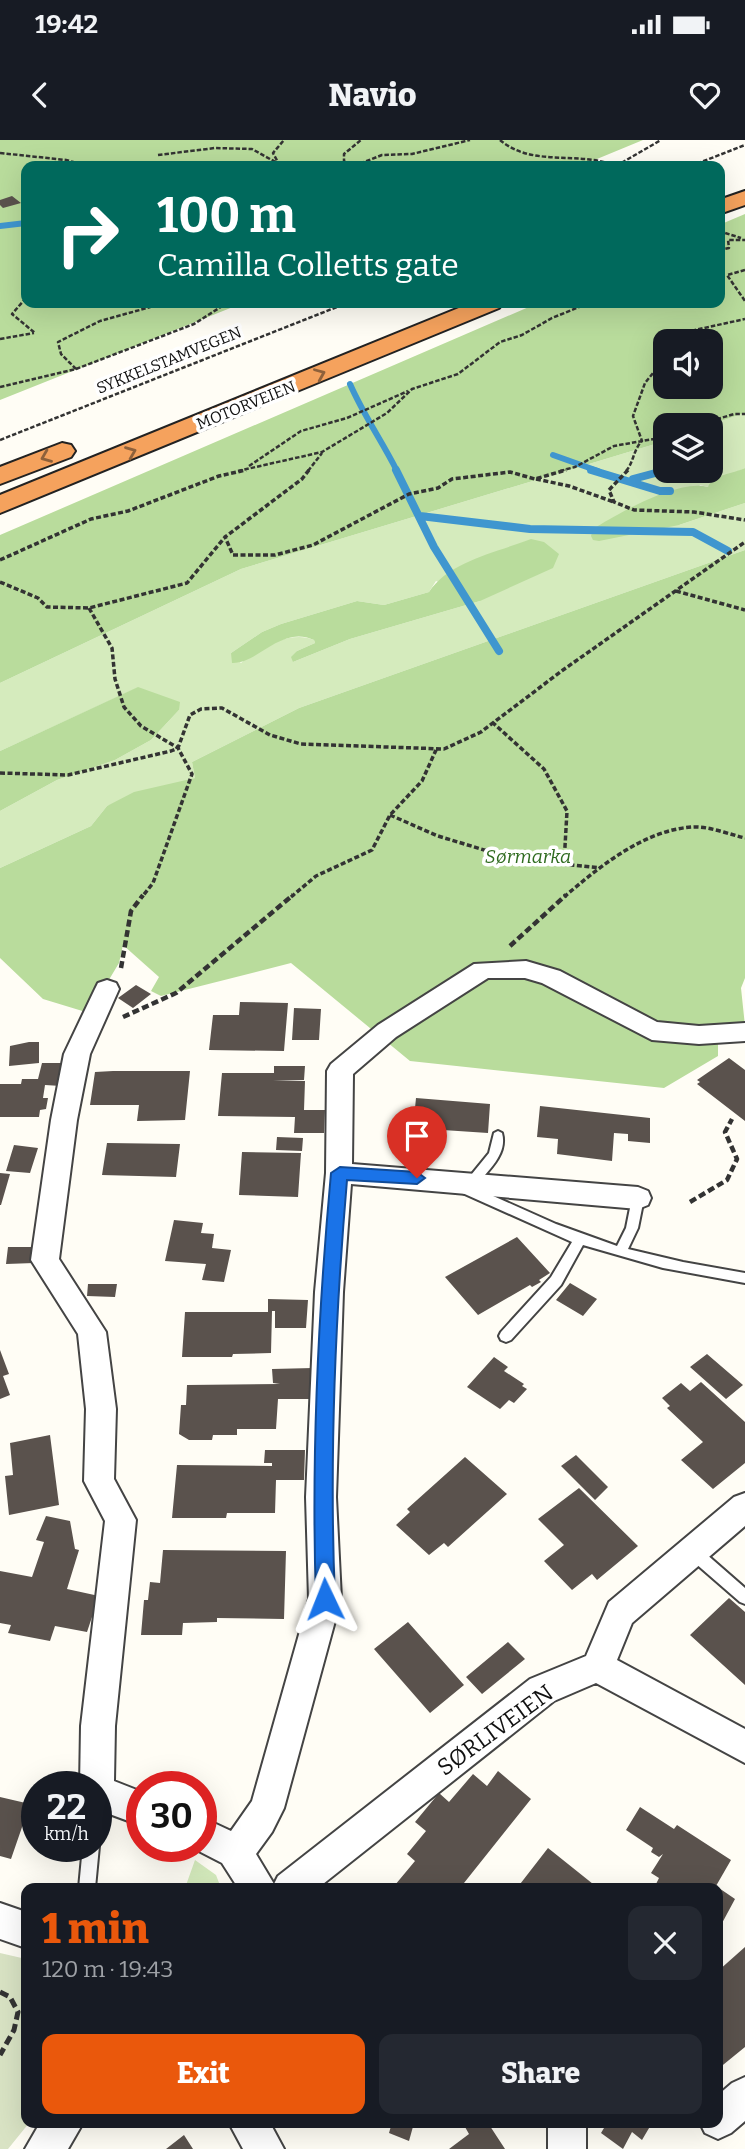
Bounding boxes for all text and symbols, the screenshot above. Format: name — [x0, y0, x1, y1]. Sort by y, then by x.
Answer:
text: 19:42 — [35, 9, 98, 40]
icon: back — [21, 76, 59, 114]
text: Navio — [329, 76, 417, 114]
icon: heart — [686, 76, 724, 114]
text: 100 m — [157, 186, 296, 245]
icon: right — [42, 189, 133, 280]
text: Camilla Colletts gate — [157, 246, 459, 284]
street label: SYKKELSTAMVEGEN — [94, 322, 245, 398]
map controls — [653, 329, 723, 483]
button: sound — [653, 329, 723, 399]
one-way arrow — [313, 368, 325, 382]
street label: MOTORVEIEN — [194, 376, 299, 433]
button: layers — [653, 413, 723, 483]
one-way arrow — [125, 446, 137, 460]
one-way arrow — [41, 449, 53, 463]
park label: Sørmarka — [485, 845, 571, 868]
pin — [387, 1106, 447, 1178]
icon: arrive — [398, 1117, 436, 1155]
position arrow — [288, 1562, 362, 1636]
street label: SØRLIVEIEN — [432, 1679, 558, 1781]
speed limit sign: 30 — [126, 1771, 217, 1862]
text: 22 — [47, 1786, 86, 1828]
text: km/h — [44, 1823, 89, 1845]
text: 1 min — [42, 1904, 149, 1954]
button: close — [628, 1906, 702, 1980]
text: 120 m · 19:43 — [42, 1955, 173, 1983]
button: Exit — [42, 2034, 365, 2114]
button: Share — [379, 2034, 702, 2114]

